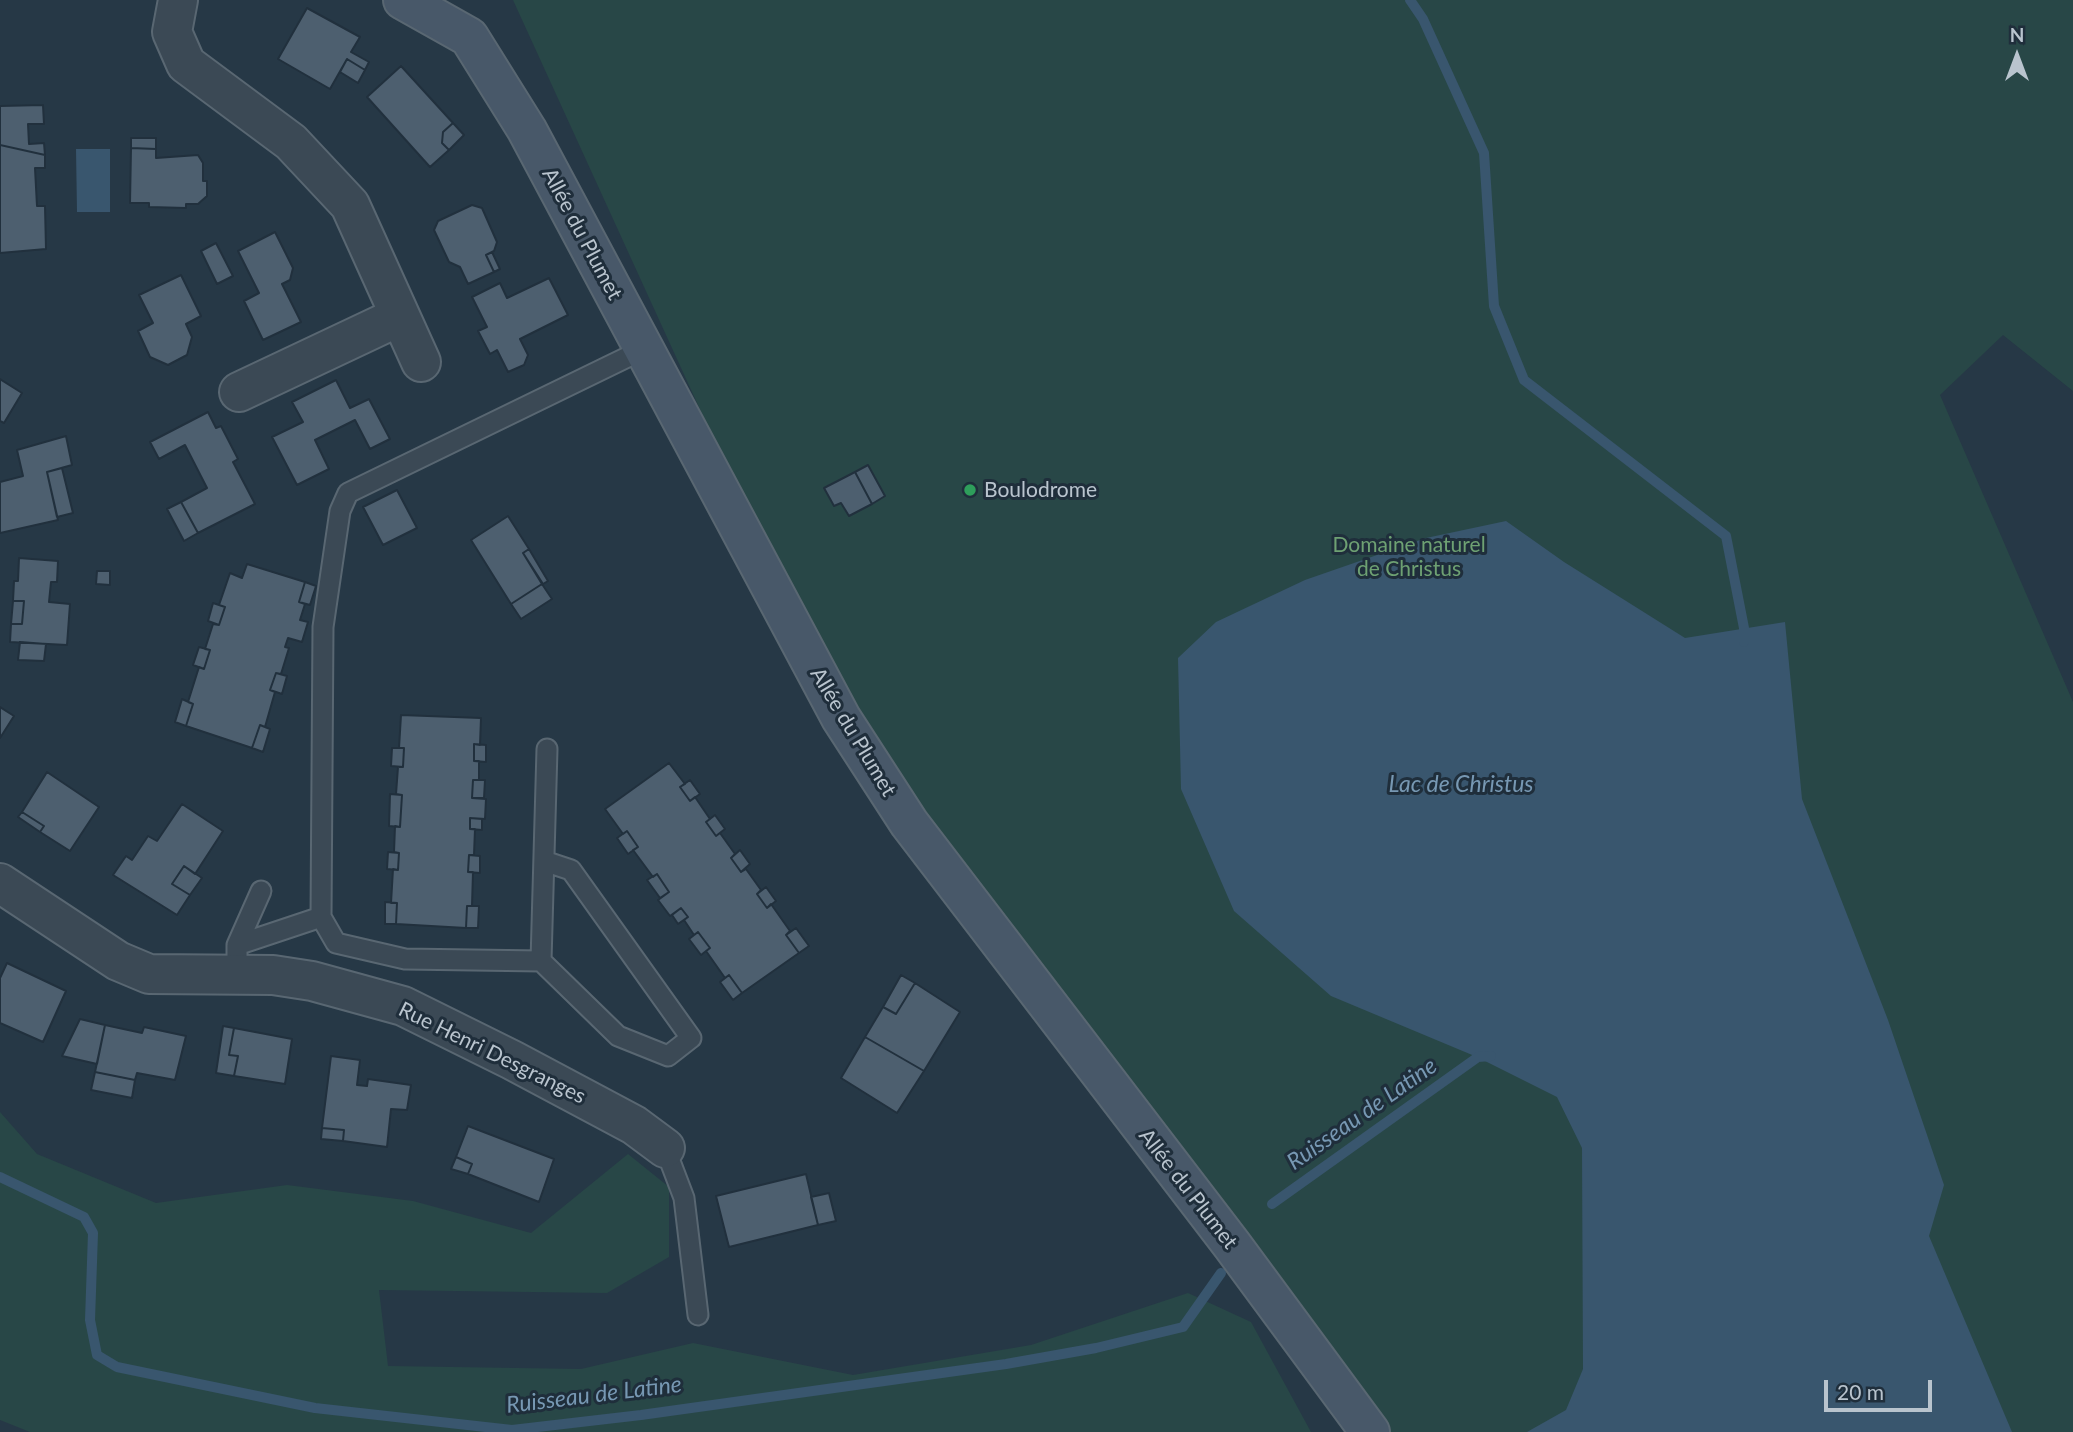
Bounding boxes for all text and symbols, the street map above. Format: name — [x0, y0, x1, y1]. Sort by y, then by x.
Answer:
north arrow — [1982, 21, 2052, 91]
text: N — [2010, 23, 2024, 46]
street label: Allée du Plumet — [537, 164, 627, 304]
place label: Boulodrome — [984, 477, 1097, 503]
marker: Boulodrome — [962, 482, 978, 498]
park label: Domaine naturel de Christus — [1332, 532, 1486, 582]
street label: Allée du Plumet — [805, 663, 901, 801]
water label: Lac de Christus — [1388, 771, 1534, 799]
street label: Rue Henri Desgranges — [394, 997, 590, 1109]
water label: Ruisseau de Latine — [1282, 1052, 1442, 1176]
street label: Allée du Plumet — [1133, 1124, 1243, 1254]
scale bar — [1828, 1366, 1937, 1410]
water label: Ruisseau de Latine — [505, 1371, 683, 1419]
text: 20 m — [1837, 1379, 1884, 1404]

